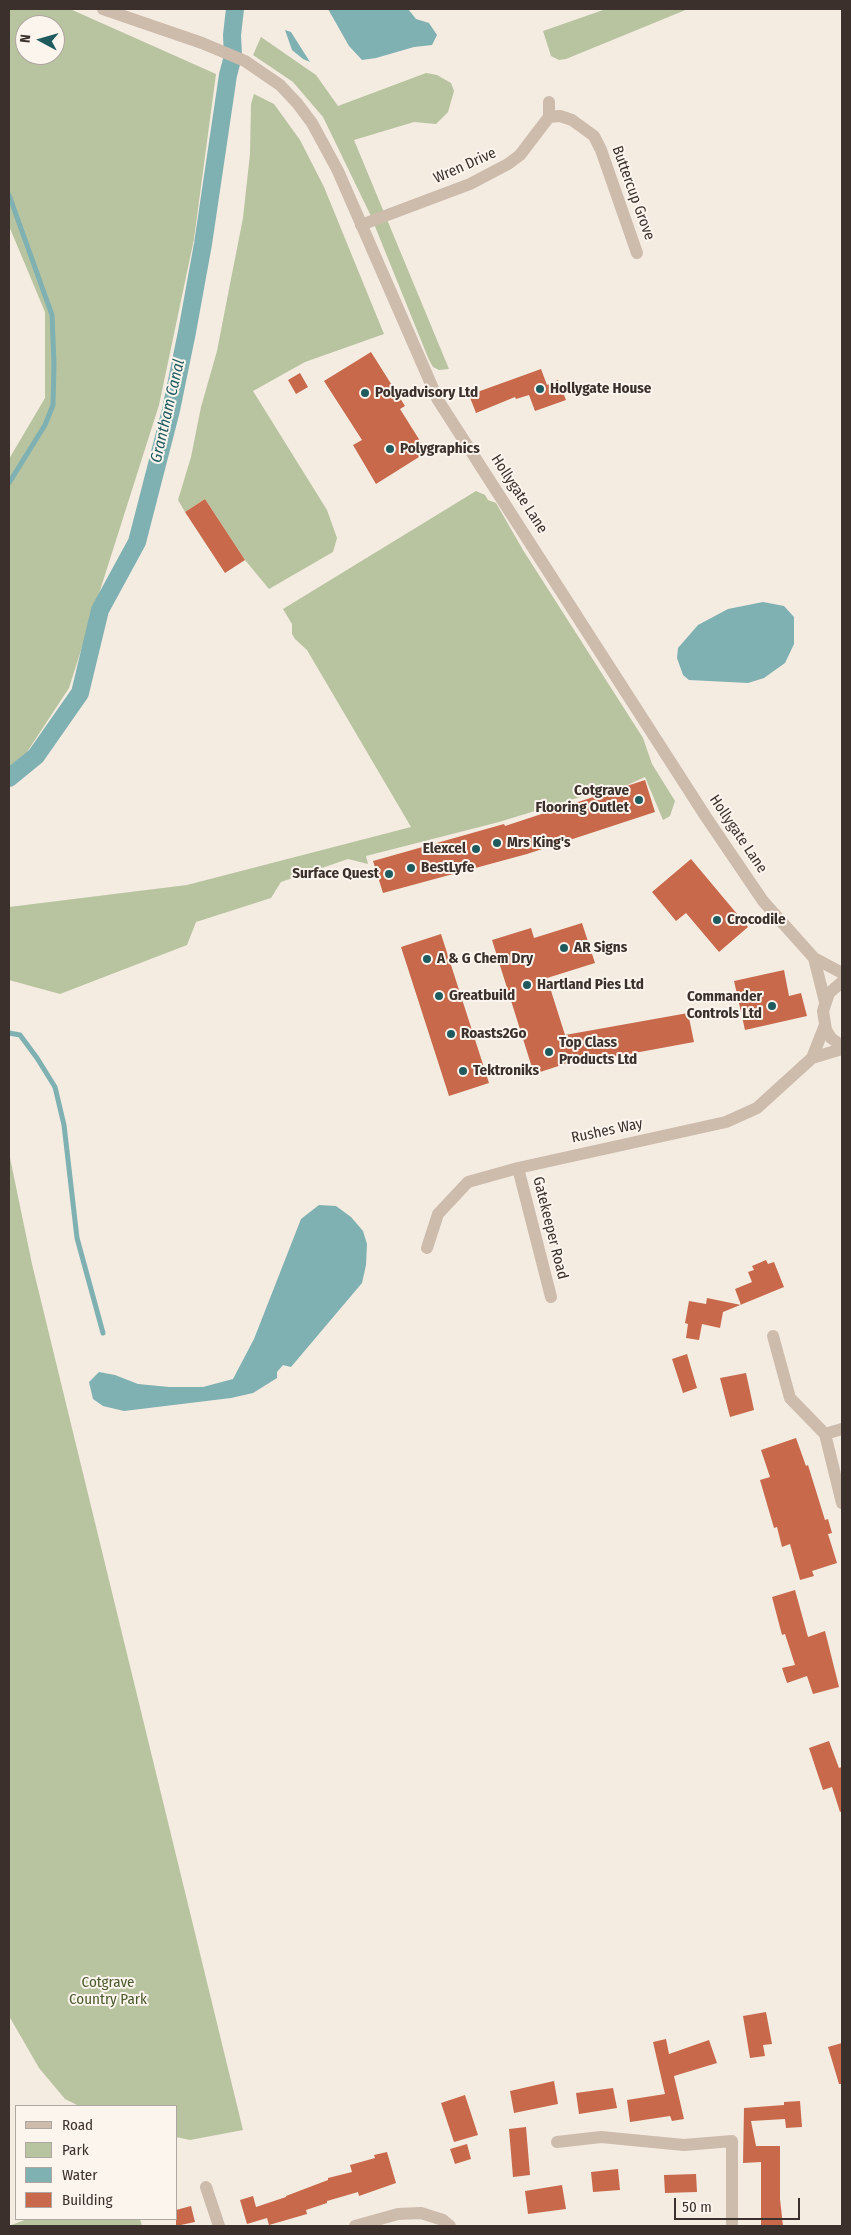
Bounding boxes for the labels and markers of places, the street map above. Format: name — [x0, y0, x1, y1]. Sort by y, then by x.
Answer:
place label: Hollygate House — [550, 380, 651, 398]
marker: Hollygate House — [534, 383, 546, 395]
place label: Polyadvisory Ltd — [375, 384, 478, 402]
marker: Polyadvisory Ltd — [359, 387, 371, 399]
place label: Polygraphics — [400, 440, 480, 458]
marker: Polygraphics — [384, 443, 396, 455]
place label: Cotgrave Flooring Outlet — [535, 782, 629, 817]
marker: Cotgrave Flooring Outlet — [633, 794, 645, 806]
place label: Mrs King's — [507, 834, 571, 852]
marker: Mrs King's — [491, 837, 503, 849]
place label: Elexcel — [423, 840, 466, 858]
marker: Elexcel — [470, 843, 482, 855]
place label: BestLyfe — [421, 859, 474, 877]
marker: BestLyfe — [405, 862, 417, 874]
place label: Surface Quest — [292, 865, 379, 883]
marker: Surface Quest — [383, 868, 395, 880]
place label: Crocodile — [727, 911, 786, 929]
marker: Crocodile — [711, 914, 723, 926]
place label: AR Signs — [574, 939, 627, 957]
marker: AR Signs — [558, 942, 570, 954]
place label: A & G Chem Dry — [437, 950, 533, 968]
marker: A & G Chem Dry — [421, 953, 433, 965]
place label: Hartland Pies Ltd — [537, 976, 644, 994]
marker: Hartland Pies Ltd — [521, 979, 533, 991]
place label: Greatbuild — [449, 987, 515, 1005]
place label: Commander Controls Ltd — [687, 988, 762, 1023]
marker: Greatbuild — [433, 990, 445, 1002]
marker: Commander Controls Ltd — [766, 1000, 778, 1012]
place label: Roasts2Go — [461, 1025, 526, 1043]
marker: Roasts2Go — [445, 1028, 457, 1040]
place label: Top Class Products Ltd — [559, 1034, 637, 1069]
marker: Top Class Products Ltd — [543, 1046, 555, 1058]
place label: Tektroniks — [473, 1062, 539, 1080]
marker: Tektroniks — [457, 1065, 469, 1077]

